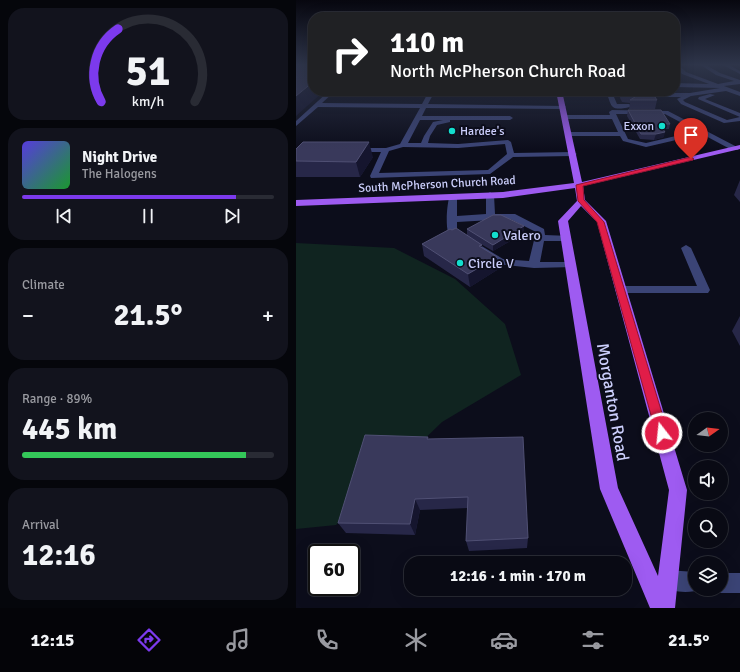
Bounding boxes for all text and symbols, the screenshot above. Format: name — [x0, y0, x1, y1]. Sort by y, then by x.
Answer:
text: 110 m — [390, 26, 464, 60]
icon: right — [324, 28, 376, 80]
text: 51 — [126, 46, 170, 97]
text: North McPherson Church Road — [390, 60, 626, 82]
text: km/h — [132, 93, 164, 110]
pin — [674, 118, 708, 159]
place label: Exxon — [624, 119, 654, 134]
marker: Exxon — [657, 121, 667, 131]
place label: Hardee's — [460, 124, 505, 139]
icon: arrive — [680, 124, 702, 146]
marker: Hardee's — [447, 126, 457, 136]
text: Night Drive — [82, 148, 157, 166]
text: The Halogens — [82, 166, 157, 182]
street label: South McPherson Church Road — [358, 173, 516, 196]
icon: previous — [53, 205, 75, 227]
icon: pause — [137, 205, 159, 227]
icon: next — [221, 205, 243, 227]
place label: Valero — [503, 227, 541, 244]
marker: Valero — [490, 230, 500, 240]
place label: Circle V — [468, 255, 514, 272]
marker: Circle V — [455, 258, 465, 268]
text: Climate — [22, 277, 65, 293]
text: 21.5° — [113, 297, 183, 334]
text: − — [22, 302, 34, 329]
text: + — [262, 302, 274, 329]
street label: Morganton Road — [592, 341, 633, 463]
text: Range · 89% — [22, 391, 92, 407]
text: 445 km — [22, 411, 117, 448]
position arrow — [641, 412, 683, 454]
north arrow — [688, 412, 728, 452]
map controls — [688, 412, 728, 596]
button: sound — [688, 460, 728, 500]
button: search — [688, 508, 728, 548]
text: Arrival — [22, 517, 59, 533]
text: 12:16 — [22, 537, 96, 574]
speed limit sign: 60 — [308, 544, 360, 596]
button: layers — [688, 556, 728, 596]
text: 12:16 · 1 min · 170 m — [450, 567, 586, 585]
icon: directions — [135, 626, 163, 654]
icon: music — [224, 626, 252, 654]
icon: phone — [313, 626, 341, 654]
icon: climate — [402, 626, 430, 654]
icon: car — [490, 626, 518, 654]
icon: filters — [579, 626, 607, 654]
text: 12:15 — [30, 629, 75, 651]
text: 21.5° — [668, 629, 710, 651]

